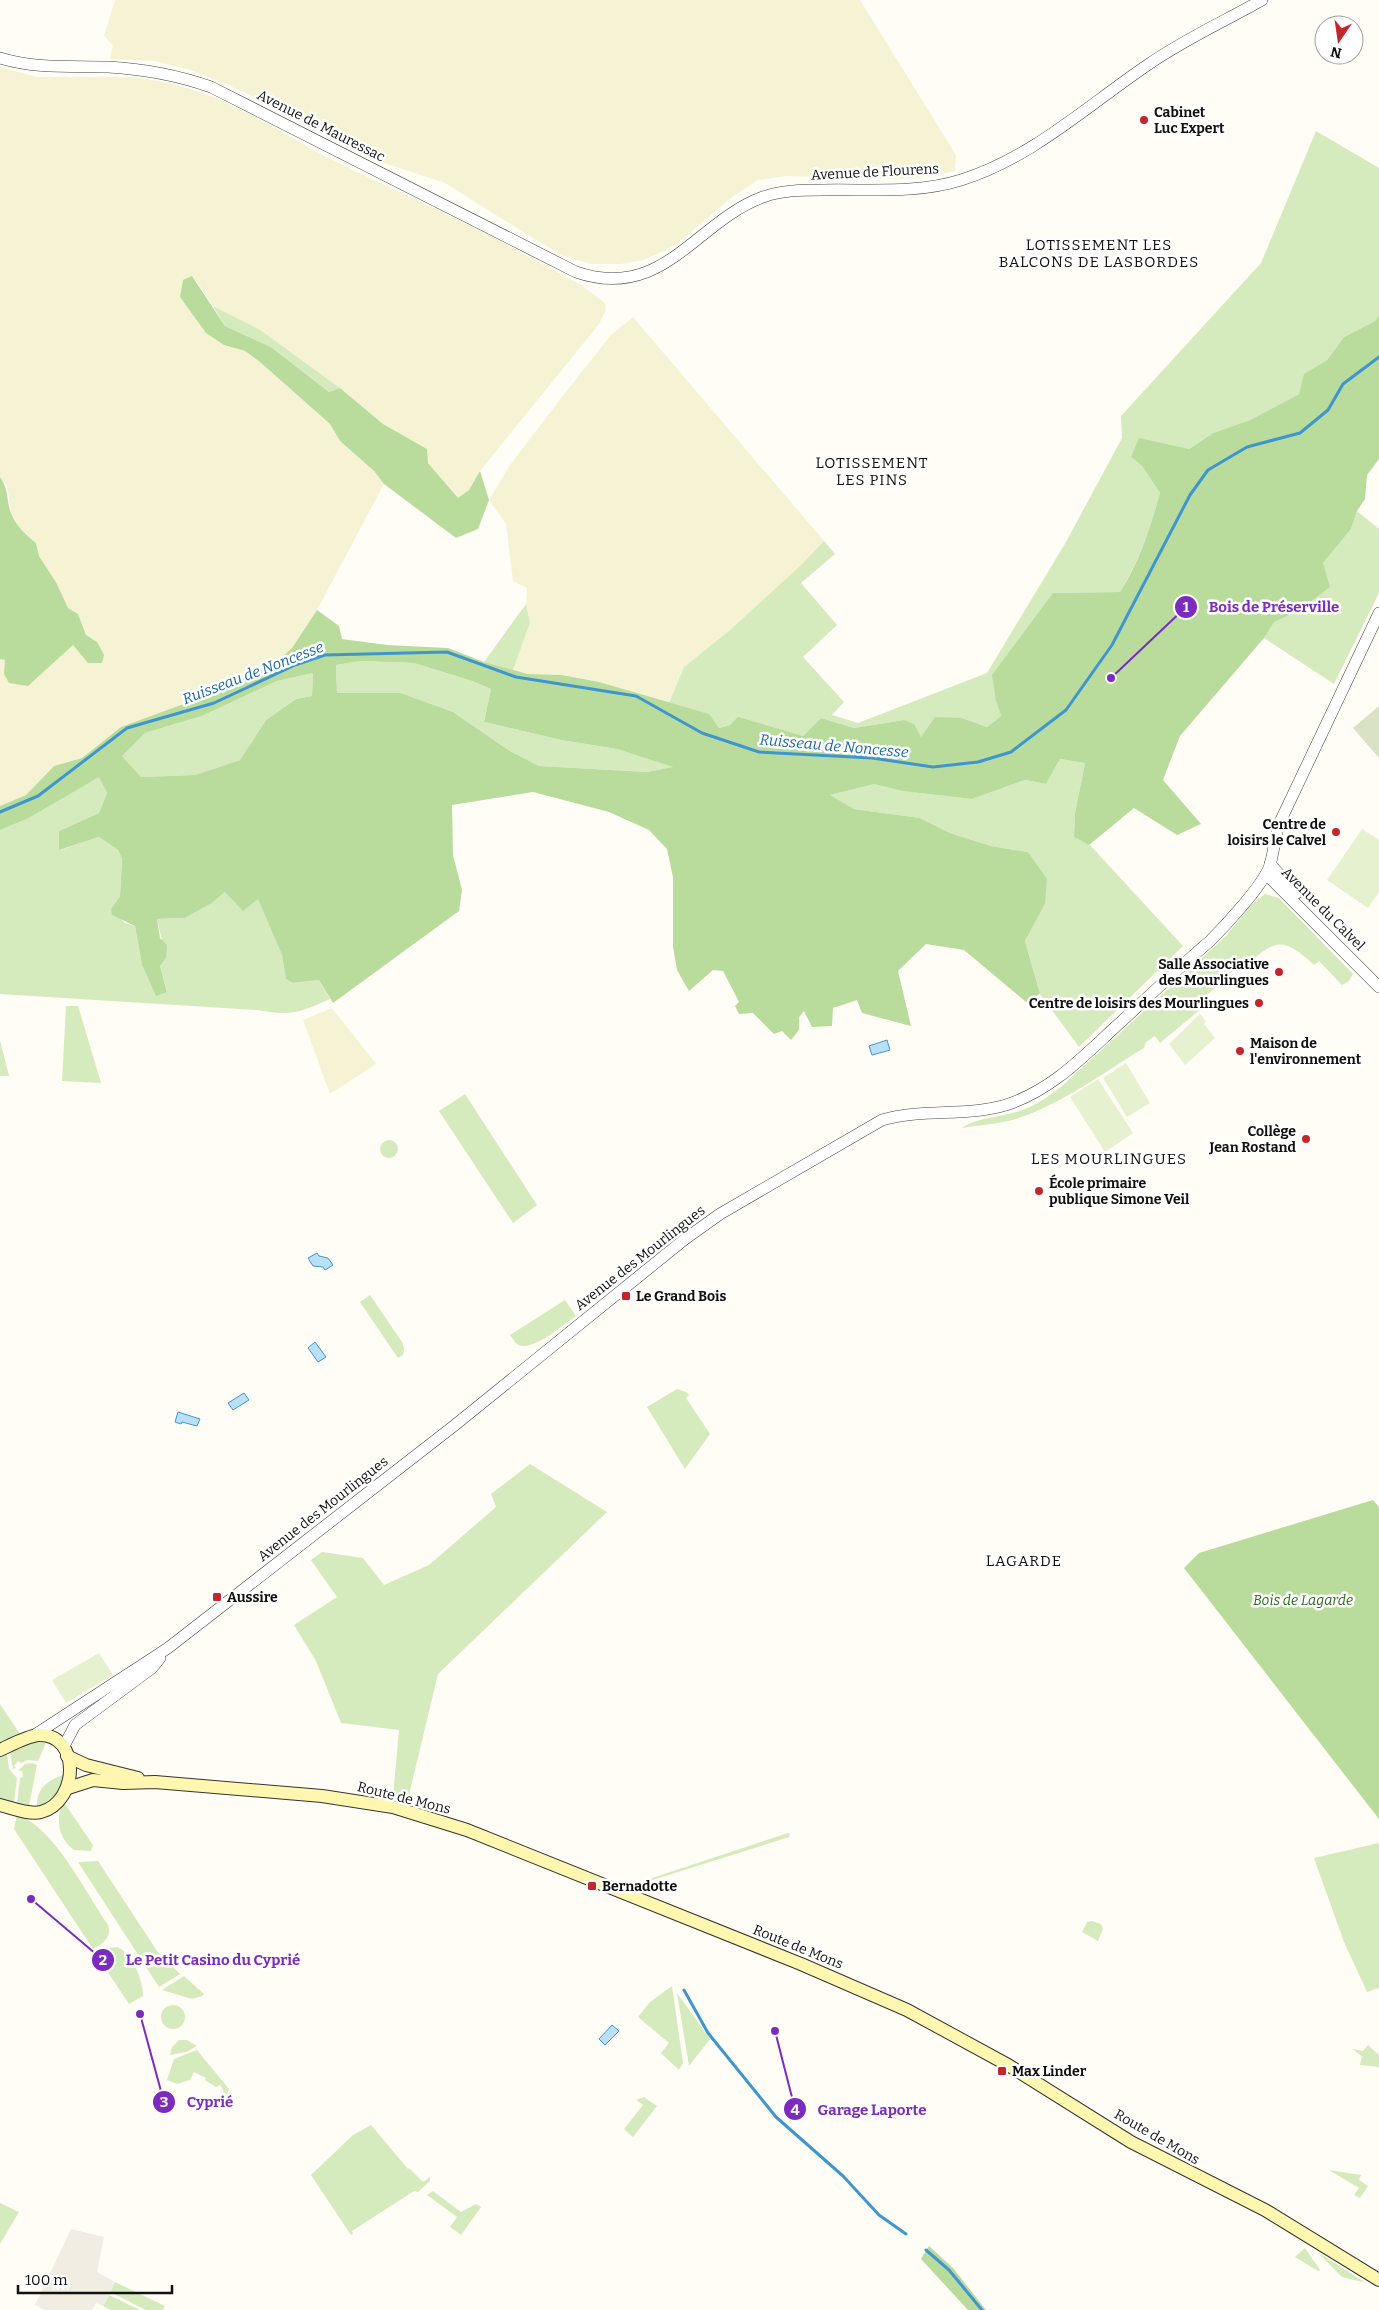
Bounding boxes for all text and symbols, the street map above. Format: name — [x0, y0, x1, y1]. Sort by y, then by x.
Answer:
north arrow — [1314, 15, 1364, 65]
text: N — [1329, 43, 1343, 62]
street label: Avenue de Mauressac — [254, 86, 388, 166]
place label: Cabinet Luc Expert — [1154, 104, 1225, 137]
marker: Cabinet Luc Expert — [1138, 114, 1150, 126]
street label: Avenue de Flourens — [810, 160, 940, 184]
district label: LOTISSEMENT LES BALCONS DE LASBORDES — [999, 236, 1199, 271]
district label: LOTISSEMENT LES PINS — [815, 454, 929, 489]
callout: Bois de Préserville — [1174, 592, 1349, 622]
text: 1 — [1183, 598, 1190, 616]
text: Bois de Préserville — [1209, 598, 1339, 616]
water label: Ruisseau de Noncesse — [180, 638, 326, 708]
water label: Ruisseau de Noncesse — [759, 731, 910, 762]
place label: Centre de loisirs le Calvel — [1227, 816, 1327, 849]
marker: Centre de loisirs le Calvel — [1330, 826, 1342, 838]
street label: Avenue du Calvel — [1278, 864, 1368, 954]
place label: Salle Associative des Mourlingues — [1158, 956, 1269, 989]
marker: Salle Associative des Mourlingues — [1273, 966, 1285, 978]
place label: Centre de loisirs des Mourlingues — [1029, 995, 1249, 1012]
marker: Centre de loisirs des Mourlingues — [1253, 997, 1265, 1009]
place label: Maison de l'environnement — [1250, 1035, 1362, 1068]
marker: Maison de l'environnement — [1234, 1045, 1246, 1057]
place label: Collège Jean Rostand — [1209, 1123, 1297, 1156]
marker: Collège Jean Rostand — [1300, 1133, 1312, 1145]
district label: LES MOURLINGUES — [1031, 1150, 1187, 1168]
place label: École primaire publique Simone Veil — [1049, 1174, 1190, 1208]
marker: École primaire publique Simone Veil — [1033, 1185, 1045, 1197]
street label: Avenue des Mourlingues — [572, 1202, 708, 1314]
place label: Le Grand Bois — [636, 1288, 726, 1305]
marker: Le Grand Bois — [620, 1290, 632, 1302]
street label: Avenue des Mourlingues — [255, 1453, 391, 1565]
district label: LAGARDE — [986, 1552, 1062, 1570]
place label: Aussire — [227, 1589, 278, 1606]
marker: Aussire — [211, 1591, 223, 1603]
park label: Bois de Lagarde — [1253, 1592, 1353, 1609]
street label: Route de Mons — [356, 1778, 452, 1818]
place label: Bernadotte — [602, 1878, 677, 1895]
marker: Bernadotte — [586, 1880, 598, 1892]
street label: Route de Mons — [750, 1921, 846, 1973]
callout: Le Petit Casino du Cyprié — [91, 1945, 310, 1975]
text: 2 — [99, 1951, 107, 1969]
text: Le Petit Casino du Cyprié — [126, 1951, 300, 1969]
place label: Max Linder — [1012, 2063, 1087, 2080]
marker: Max Linder — [996, 2065, 1008, 2077]
callout: Cyprié — [152, 2087, 243, 2117]
text: 3 — [160, 2093, 168, 2111]
text: Cyprié — [187, 2093, 233, 2111]
callout: Garage Laporte — [783, 2094, 936, 2124]
text: 4 — [790, 2101, 800, 2119]
text: Garage Laporte — [818, 2101, 926, 2119]
street label: Route de Mons — [1111, 2106, 1203, 2168]
scale bar — [18, 2262, 171, 2294]
text: 100 m — [25, 2271, 68, 2289]

